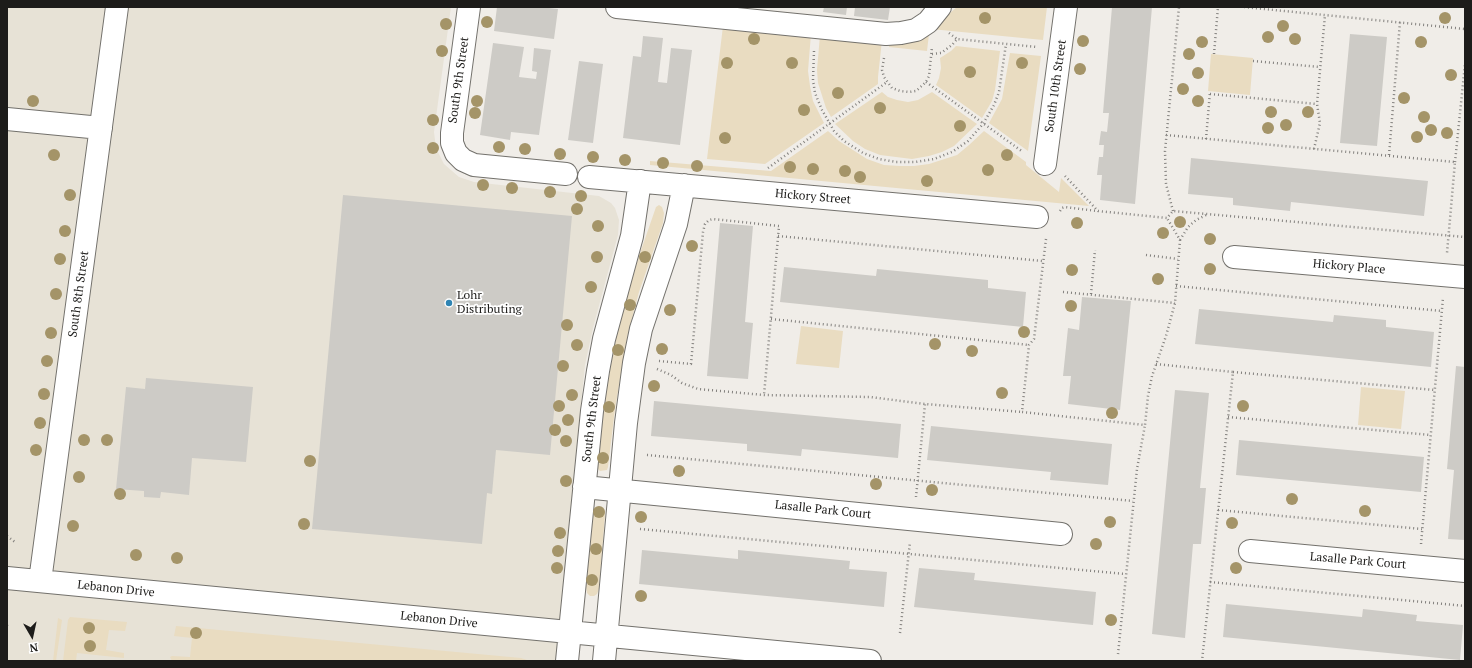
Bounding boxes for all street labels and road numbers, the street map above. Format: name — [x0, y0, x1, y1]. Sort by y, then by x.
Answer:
street label: South 9th Street — [446, 36, 472, 124]
street label: South 10th Street — [1042, 39, 1070, 133]
street label: Hickory Street — [774, 186, 852, 208]
street label: South 8th Street — [66, 250, 92, 338]
street label: Hickory Place — [1312, 257, 1386, 277]
street label: South 9th Street — [580, 375, 604, 463]
street label: Lasalle Park Court — [774, 498, 872, 522]
street label: Lasalle Park Court — [1309, 550, 1407, 572]
street label: Lebanon Drive — [77, 578, 155, 600]
street label: Lebanon Drive — [400, 609, 478, 631]

